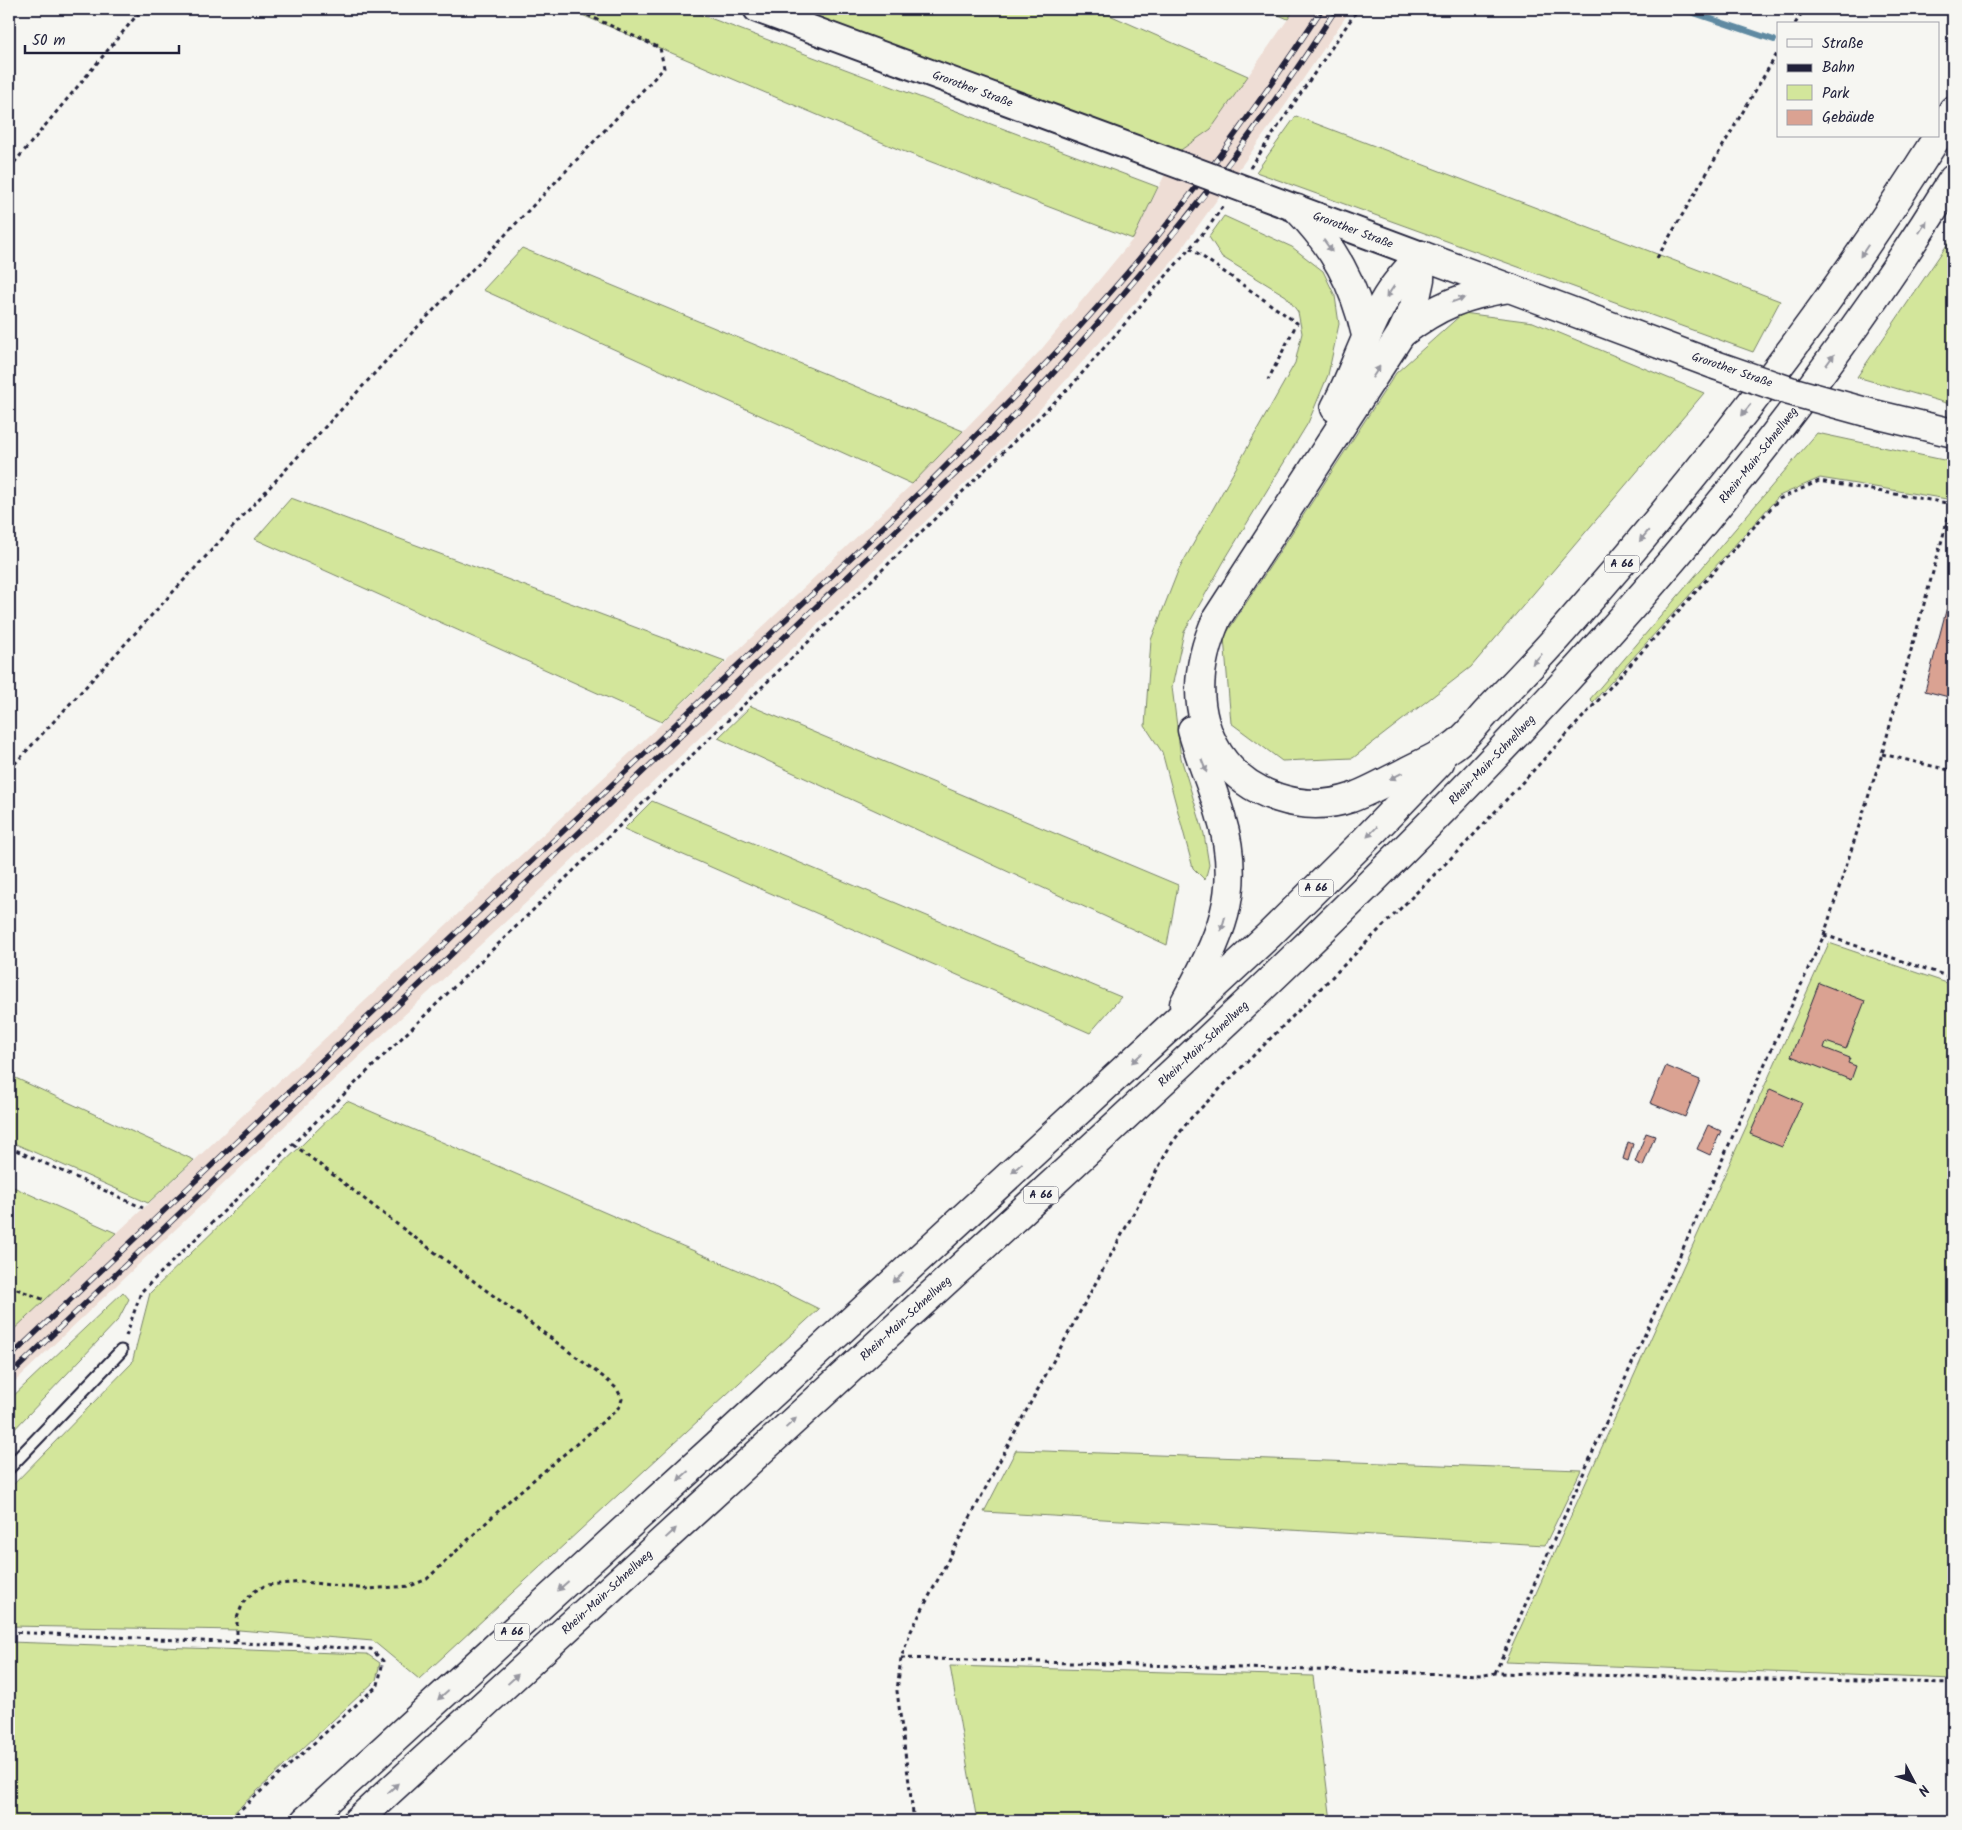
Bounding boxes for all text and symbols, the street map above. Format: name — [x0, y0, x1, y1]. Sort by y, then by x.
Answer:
scale bar — [25, 22, 179, 54]
legend — [1777, 22, 1940, 138]
text: 50 m — [32, 29, 66, 53]
text: Straße — [1822, 32, 1864, 56]
text: Bahn — [1822, 56, 1855, 80]
street label: Grorother Straße — [930, 65, 1016, 112]
text: Park — [1822, 82, 1850, 106]
text: Gebäude — [1822, 106, 1875, 130]
street label: Grorother Straße — [1310, 206, 1397, 254]
one-way arrow — [1918, 220, 1928, 233]
one-way arrow — [1323, 239, 1333, 253]
one-way arrow — [1859, 244, 1869, 257]
one-way arrow — [1385, 285, 1395, 299]
one-way arrow — [1450, 296, 1465, 303]
street label: Grorother Straße — [1689, 347, 1776, 393]
one-way arrow — [1825, 354, 1836, 367]
one-way arrow — [1372, 365, 1381, 379]
street label: Rhein-Main-Schnellweg — [1714, 402, 1803, 507]
one-way arrow — [1741, 403, 1752, 416]
one-way arrow — [1639, 530, 1650, 543]
road number: A 66 — [1604, 556, 1640, 572]
one-way arrow — [1532, 652, 1543, 665]
street label: Rhein-Main-Schnellweg — [1444, 710, 1540, 809]
one-way arrow — [1201, 759, 1208, 774]
one-way arrow — [1389, 772, 1403, 780]
one-way arrow — [1367, 825, 1379, 837]
road number: A 66 — [1298, 880, 1334, 896]
one-way arrow — [1218, 917, 1226, 932]
street label: Rhein-Main-Schnellweg — [1153, 996, 1253, 1091]
one-way arrow — [1131, 1052, 1143, 1064]
one-way arrow — [1011, 1162, 1023, 1174]
road number: A 66 — [1024, 1186, 1058, 1204]
street label: Rhein-Main-Schnellweg — [855, 1271, 956, 1365]
one-way arrow — [892, 1272, 904, 1284]
one-way arrow — [785, 1418, 798, 1429]
one-way arrow — [677, 1470, 689, 1482]
one-way arrow — [665, 1527, 677, 1539]
street label: Rhein-Main-Schnellweg — [557, 1545, 657, 1639]
one-way arrow — [557, 1580, 569, 1592]
road number: A 66 — [494, 1624, 530, 1640]
one-way arrow — [507, 1673, 519, 1684]
one-way arrow — [437, 1689, 449, 1701]
north arrow — [1890, 1758, 1940, 1808]
text: N — [1912, 1779, 1934, 1801]
one-way arrow — [387, 1782, 399, 1794]

